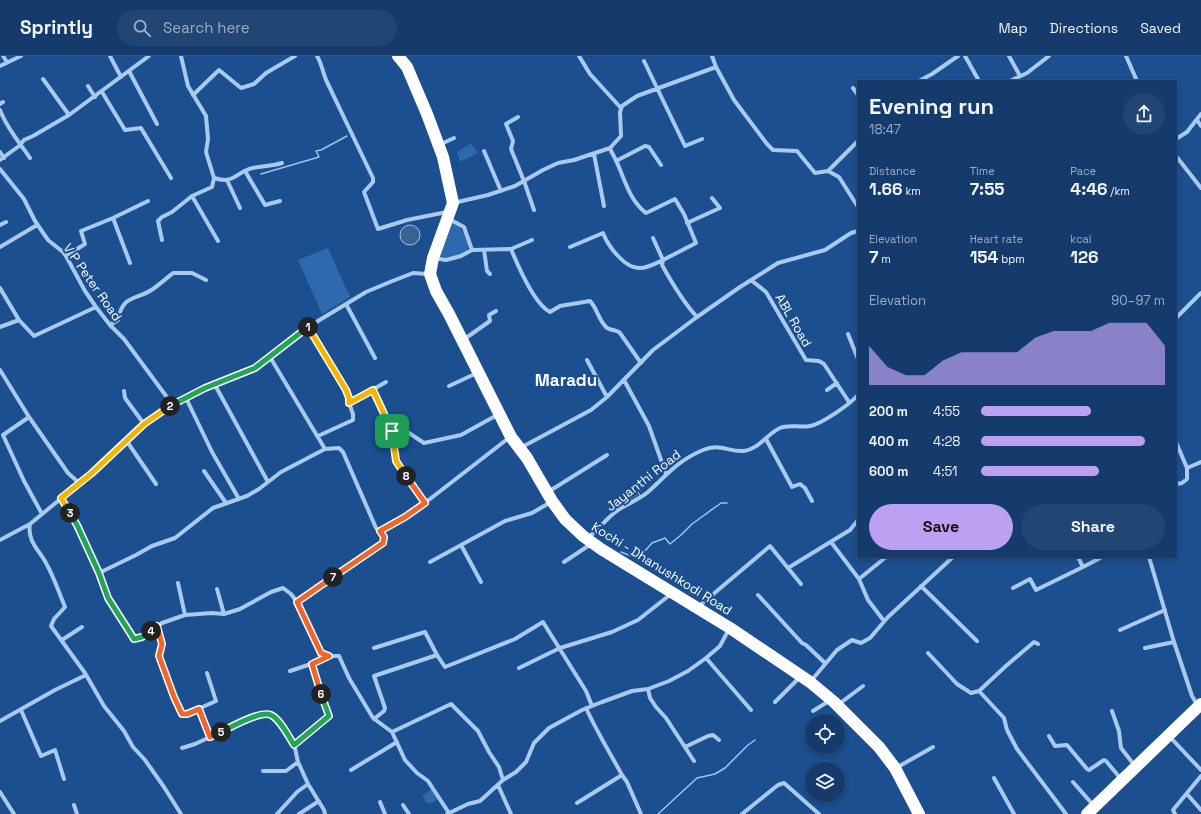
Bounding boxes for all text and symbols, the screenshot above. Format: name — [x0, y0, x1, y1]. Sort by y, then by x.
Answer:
search box — [117, 10, 397, 46]
text: Sprintly — [20, 15, 93, 40]
icon: search — [131, 17, 153, 39]
text: Search here — [163, 18, 250, 37]
text: Map — [998, 19, 1028, 37]
text: Directions — [1050, 19, 1118, 37]
text: Saved — [1140, 19, 1181, 37]
text: Evening run — [869, 92, 994, 120]
button: share — [1123, 93, 1165, 135]
text: 18:47 — [869, 121, 901, 138]
text: Distance — [869, 164, 916, 178]
text: Time — [970, 164, 995, 178]
text: Pace — [1070, 164, 1096, 178]
text: 1.66 — [869, 178, 903, 200]
text: 7:55 — [970, 178, 1005, 200]
text: 4:46 — [1070, 178, 1108, 200]
text: km — [903, 184, 921, 198]
text: /km — [1108, 184, 1130, 198]
text: Elevation — [869, 232, 917, 246]
text: Heart rate — [970, 232, 1023, 246]
text: kcal — [1070, 232, 1092, 246]
street label: V P Peter Road — [60, 240, 126, 324]
text: 7 — [869, 246, 878, 268]
text: 154 — [970, 246, 998, 268]
text: 126 — [1070, 246, 1099, 268]
text: m — [878, 252, 891, 266]
text: bpm — [998, 252, 1025, 266]
street label: ABL Road — [772, 291, 816, 350]
text: Elevation — [869, 292, 926, 309]
text: 90–97 m — [1111, 292, 1165, 309]
pin: 1 — [298, 317, 318, 337]
text: 1 — [306, 320, 310, 334]
district label: Maradu — [535, 369, 597, 391]
pin: 2 — [160, 396, 180, 416]
text: 2 — [167, 399, 173, 413]
text: 200 m — [869, 403, 908, 420]
text: 4:55 — [933, 403, 960, 420]
pin — [375, 414, 409, 448]
icon: arrive — [381, 420, 403, 442]
text: 400 m — [869, 433, 909, 450]
text: 4:28 — [933, 433, 960, 450]
street label: Jayanthi Road — [602, 446, 684, 515]
text: 600 m — [869, 463, 908, 480]
text: 4:51 — [933, 463, 957, 480]
pin: 8 — [396, 466, 416, 486]
text: 8 — [403, 469, 409, 483]
pin: 3 — [60, 503, 80, 523]
button: Save — [869, 504, 1013, 550]
button: Share — [1021, 504, 1165, 550]
text: 3 — [67, 506, 73, 520]
street label: Kochi - Dhanushkodi Road — [588, 518, 735, 619]
pin: 7 — [323, 567, 343, 587]
text: 7 — [330, 570, 336, 584]
pin: 4 — [141, 621, 161, 641]
text: 4 — [148, 624, 155, 638]
pin: 6 — [311, 684, 331, 704]
text: 6 — [318, 687, 324, 701]
map controls — [805, 714, 845, 802]
button: locate — [805, 714, 845, 754]
pin: 5 — [211, 722, 231, 742]
text: 5 — [218, 725, 224, 739]
button: layers — [805, 762, 845, 802]

